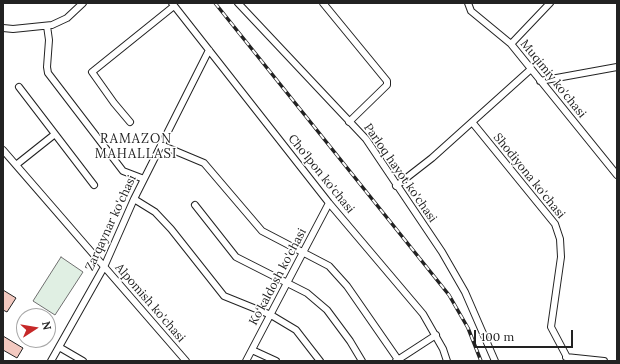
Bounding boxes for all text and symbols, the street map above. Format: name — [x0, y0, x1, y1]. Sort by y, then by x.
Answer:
street label: Muqimiy ko'chasi — [517, 37, 589, 121]
street label: Parloq hayot ko'chasi — [360, 121, 440, 225]
street label: Shodiyona ko'chasi — [490, 130, 568, 222]
district label: RAMAZON MAHALLASI — [95, 131, 177, 162]
street label: Cho‘lpon ko'chasi — [285, 132, 357, 216]
street label: Zarqaynar ko'chasi — [83, 173, 139, 273]
street label: Ko‘kaldosh ko'chasi — [246, 226, 310, 328]
street label: Alpomish ko'chasi — [112, 261, 188, 345]
north arrow — [16, 308, 56, 348]
text: N — [39, 320, 54, 331]
scale bar — [476, 322, 575, 348]
text: 100 m — [481, 329, 514, 344]

